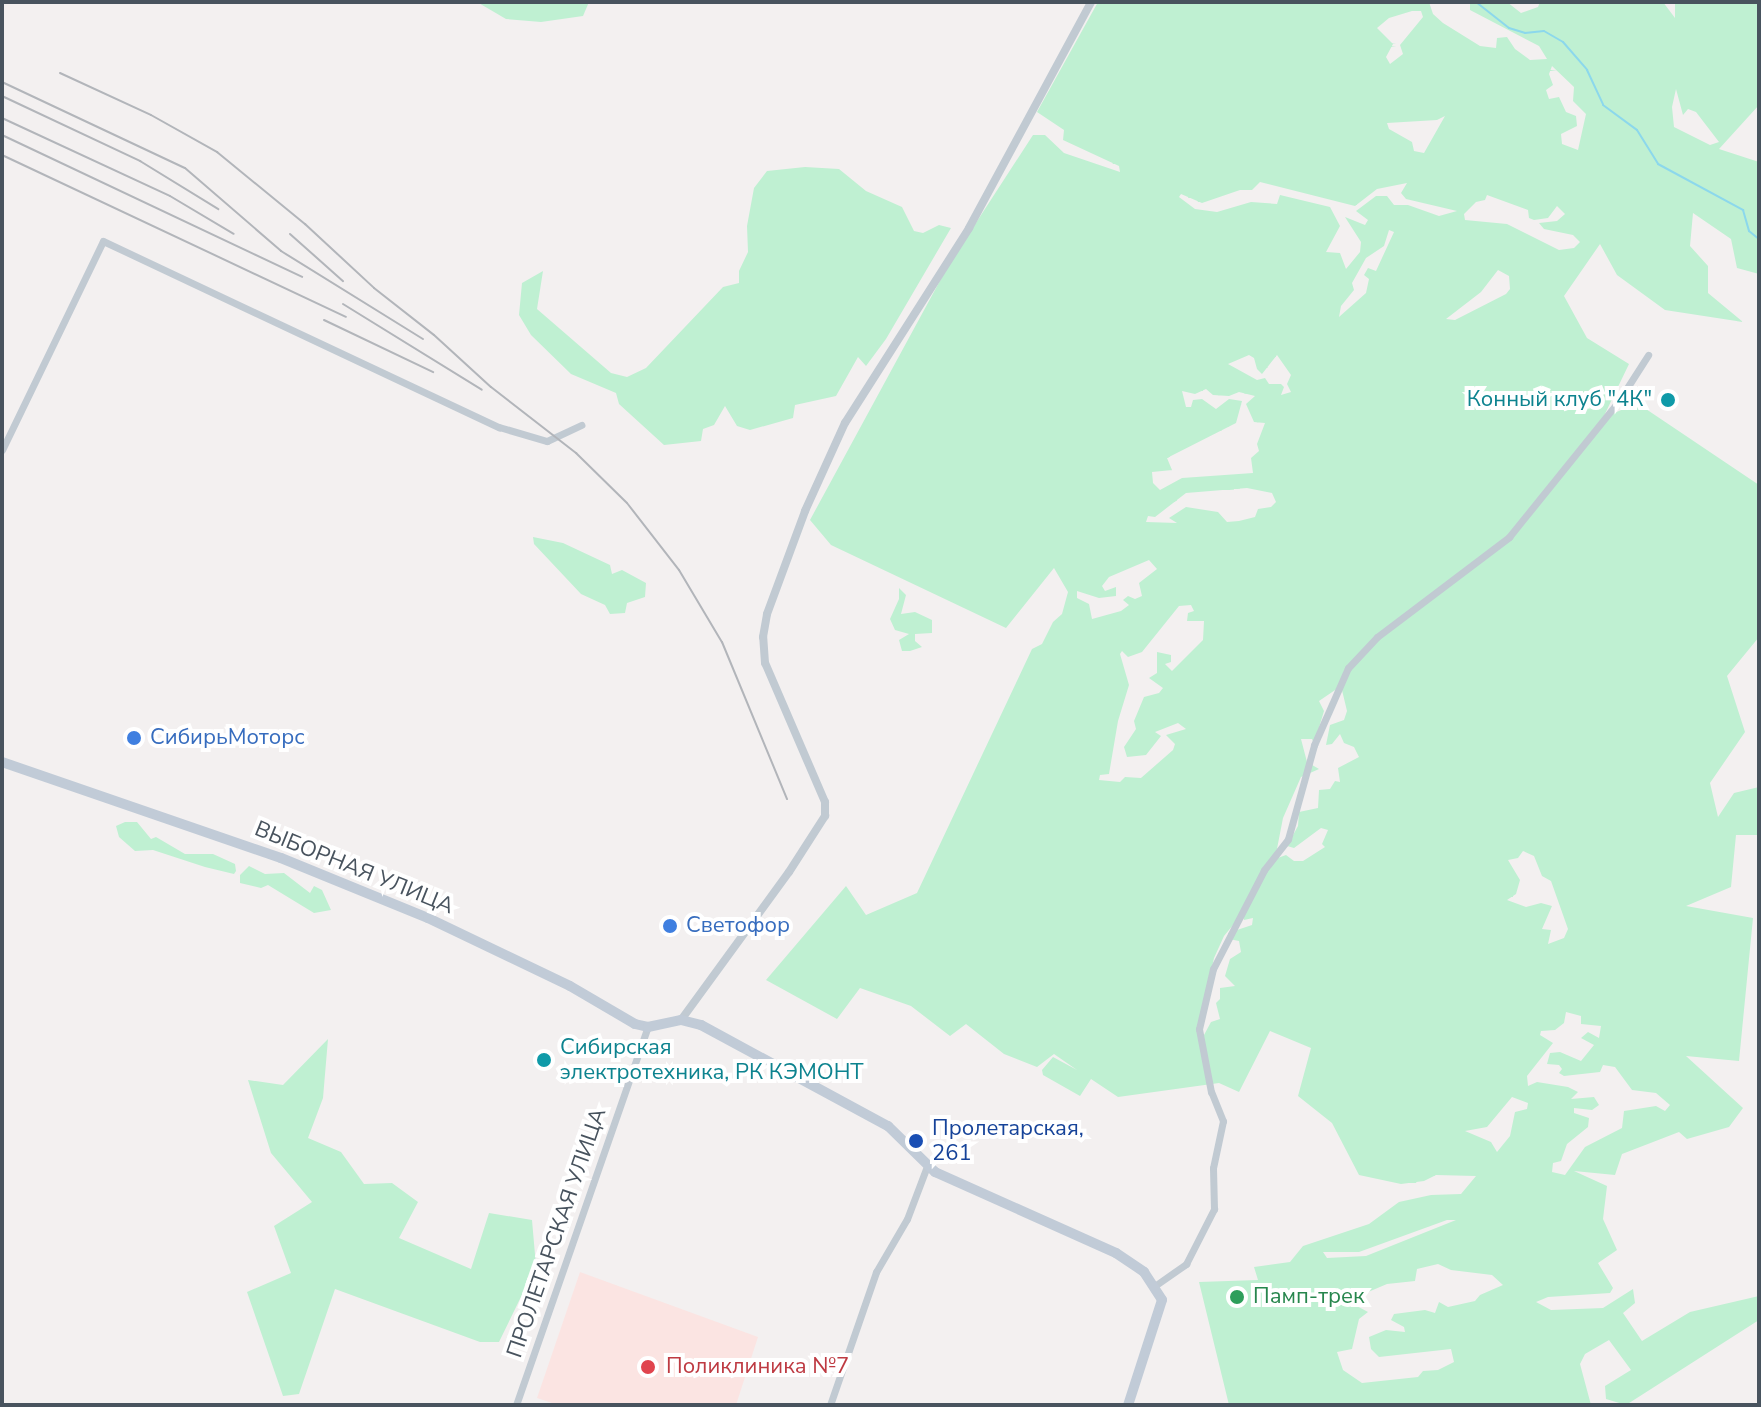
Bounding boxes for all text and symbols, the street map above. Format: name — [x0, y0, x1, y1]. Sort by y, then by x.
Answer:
place label: Конный клуб "4К" — [1467, 387, 1652, 413]
marker: Конный клуб "4К" — [1659, 391, 1677, 409]
place label: СибирьМоторс — [150, 725, 305, 751]
marker: СибирьМоторс — [125, 729, 143, 747]
street label: ВЫБОРНАЯ УЛИЦА — [251, 816, 457, 920]
place label: Светофор — [686, 913, 790, 939]
marker: Светофор — [661, 917, 679, 935]
place label: Сибирская электротехника, РК КЭМОНТ — [560, 1034, 864, 1086]
marker: Сибирская электротехника, РК КЭМОНТ — [535, 1051, 553, 1069]
street label: ПРОЛЕТАРСКАЯ УЛИЦА — [502, 1105, 612, 1361]
place label: Пролетарская, 261 — [932, 1115, 1084, 1166]
marker: Пролетарская, 261 — [907, 1132, 925, 1150]
place label: Памп-трек — [1253, 1284, 1364, 1310]
marker: Памп-трек — [1228, 1288, 1246, 1306]
place label: Поликлиника №7 — [666, 1354, 849, 1380]
marker: Поликлиника №7 — [637, 1356, 659, 1378]

